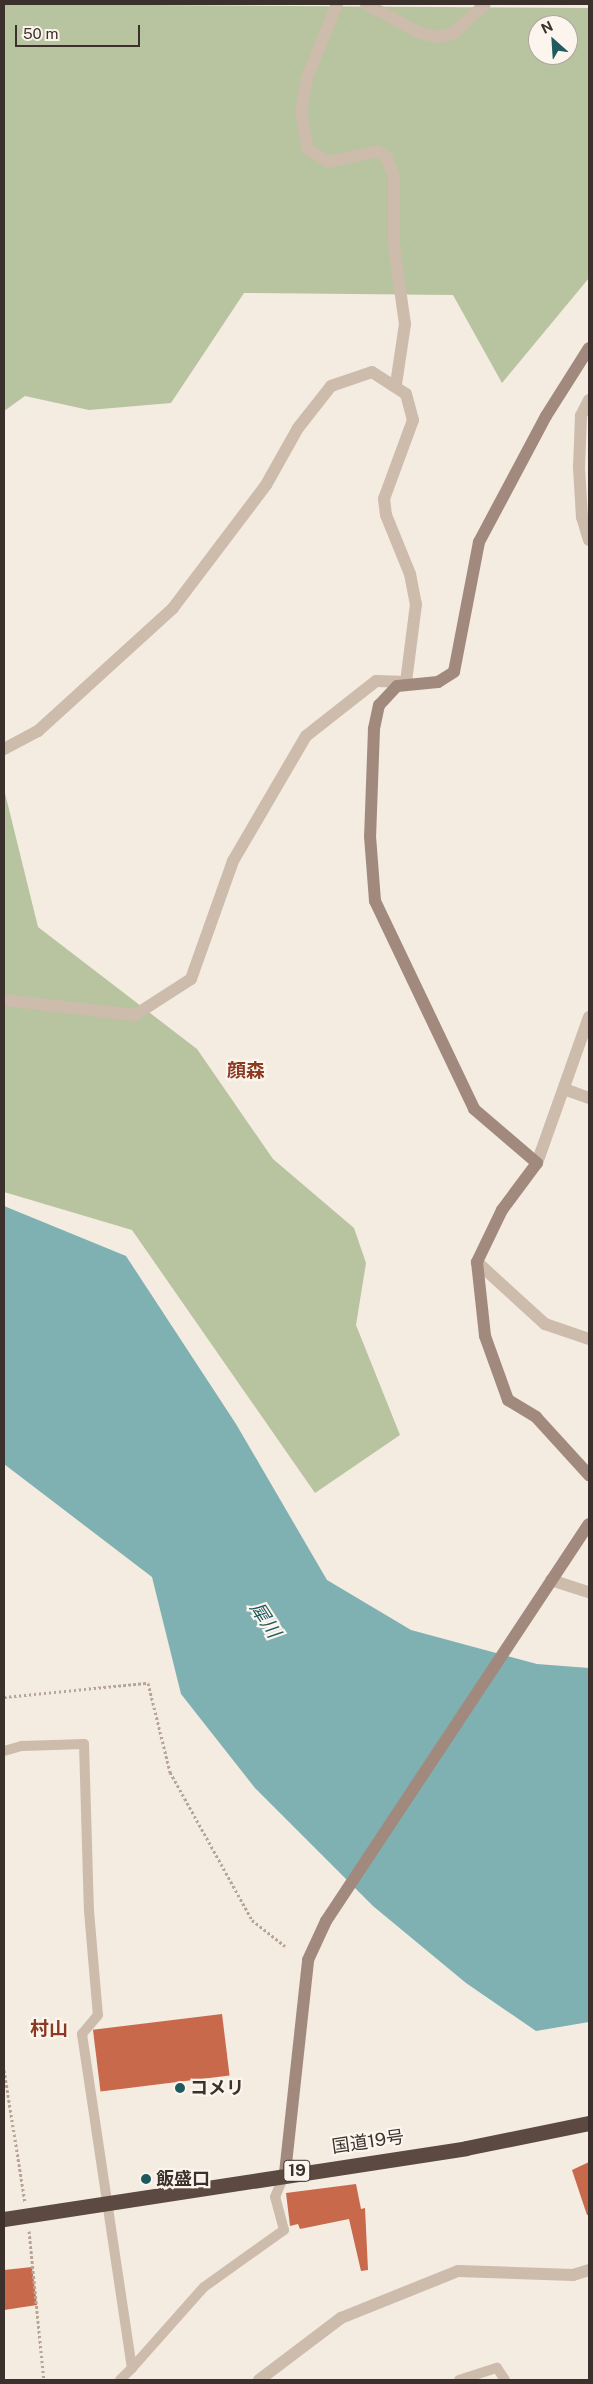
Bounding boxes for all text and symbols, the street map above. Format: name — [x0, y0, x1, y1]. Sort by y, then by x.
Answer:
scale bar — [18, 15, 142, 47]
north arrow — [528, 15, 578, 65]
text: N — [538, 18, 555, 37]
text: 50 m — [23, 25, 58, 42]
district label: 顔森 — [227, 1060, 265, 1082]
water label: 犀川 — [245, 1598, 285, 1642]
district label: 村山 — [30, 2018, 68, 2040]
place label: コメリ — [190, 2077, 244, 2099]
marker: コメリ — [174, 2082, 186, 2094]
street label: 国道19号 — [331, 2126, 405, 2158]
road number: 19 — [283, 2158, 311, 2184]
place label: 飯盛口 — [156, 2168, 210, 2190]
marker: 飯盛口 — [140, 2173, 152, 2185]

